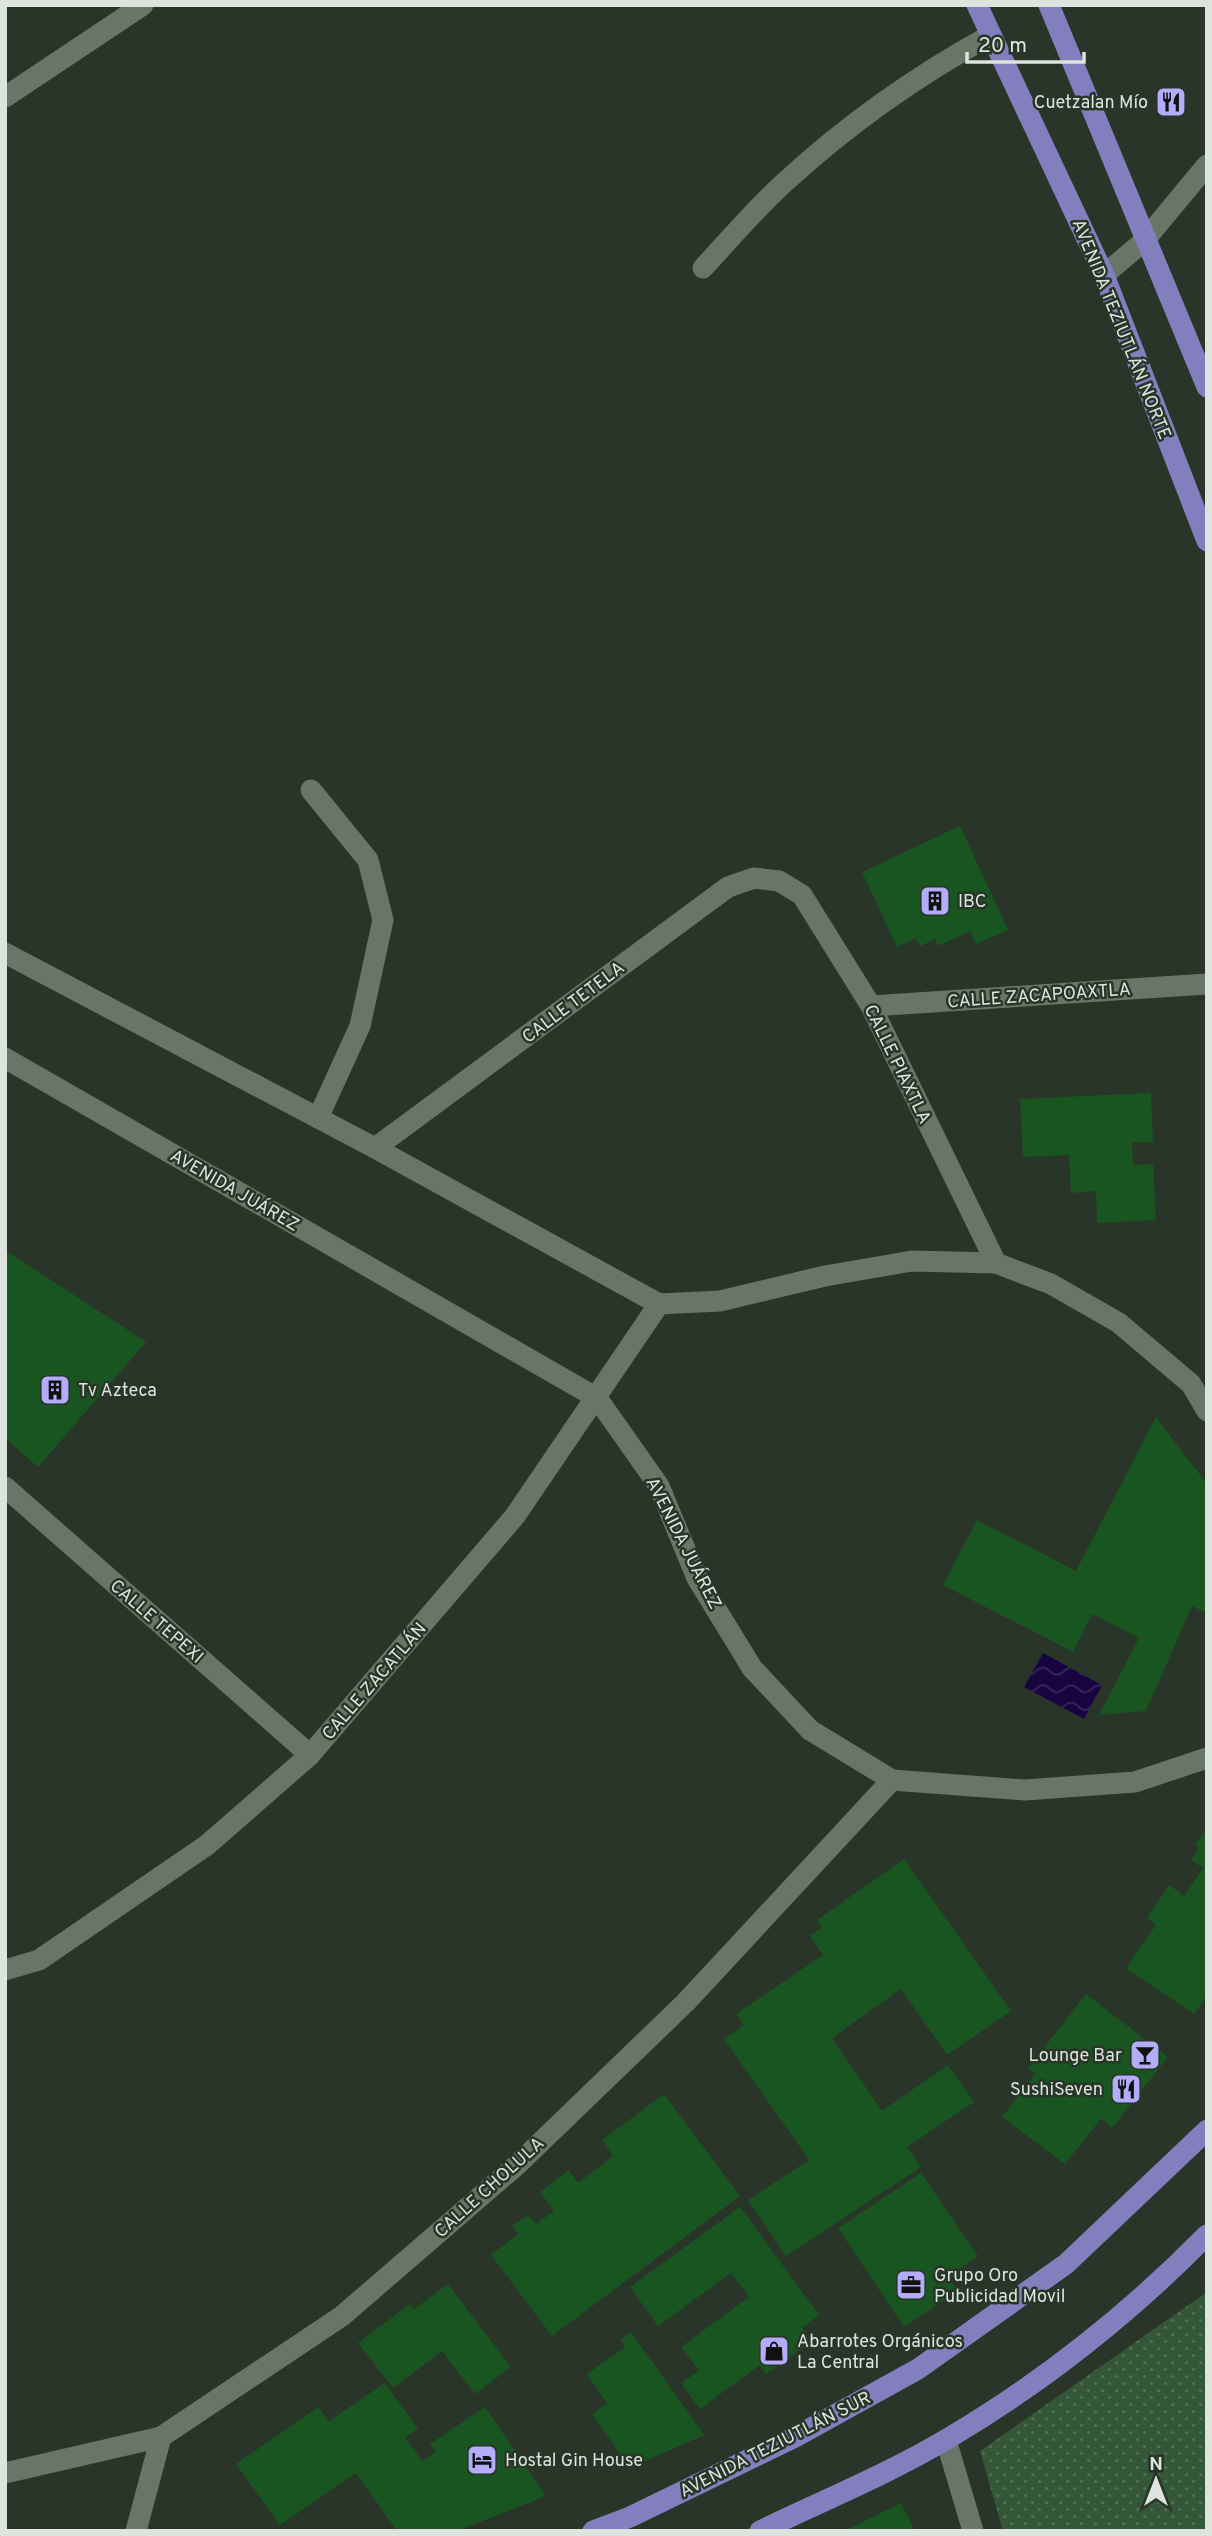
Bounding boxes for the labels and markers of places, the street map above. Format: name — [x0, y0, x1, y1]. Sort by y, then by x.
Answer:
restaurant icon: Cuetzalan Mío — [1154, 85, 1188, 119]
place label: Cuetzalan Mío — [1034, 92, 1148, 115]
building icon: IBC — [918, 884, 952, 918]
place label: IBC — [958, 891, 986, 914]
building icon: Tv Azteca — [38, 1373, 72, 1407]
place label: Tv Azteca — [78, 1380, 157, 1403]
bar icon: Lounge Bar — [1128, 2038, 1162, 2072]
place label: Lounge Bar — [1029, 2045, 1122, 2068]
restaurant icon: SushiSeven — [1109, 2072, 1143, 2106]
place label: SushiSeven — [1010, 2079, 1103, 2102]
place label: Grupo Oro Publicidad Movil — [934, 2265, 1065, 2309]
office icon: Grupo Oro Publicidad Movil — [894, 2268, 928, 2302]
place label: Abarrotes Orgánicos La Central — [797, 2331, 963, 2375]
shop icon: Abarrotes Orgánicos La Central — [757, 2334, 791, 2368]
hotel icon: Hostal Gin House — [465, 2443, 499, 2477]
place label: Hostal Gin House — [505, 2450, 643, 2473]

